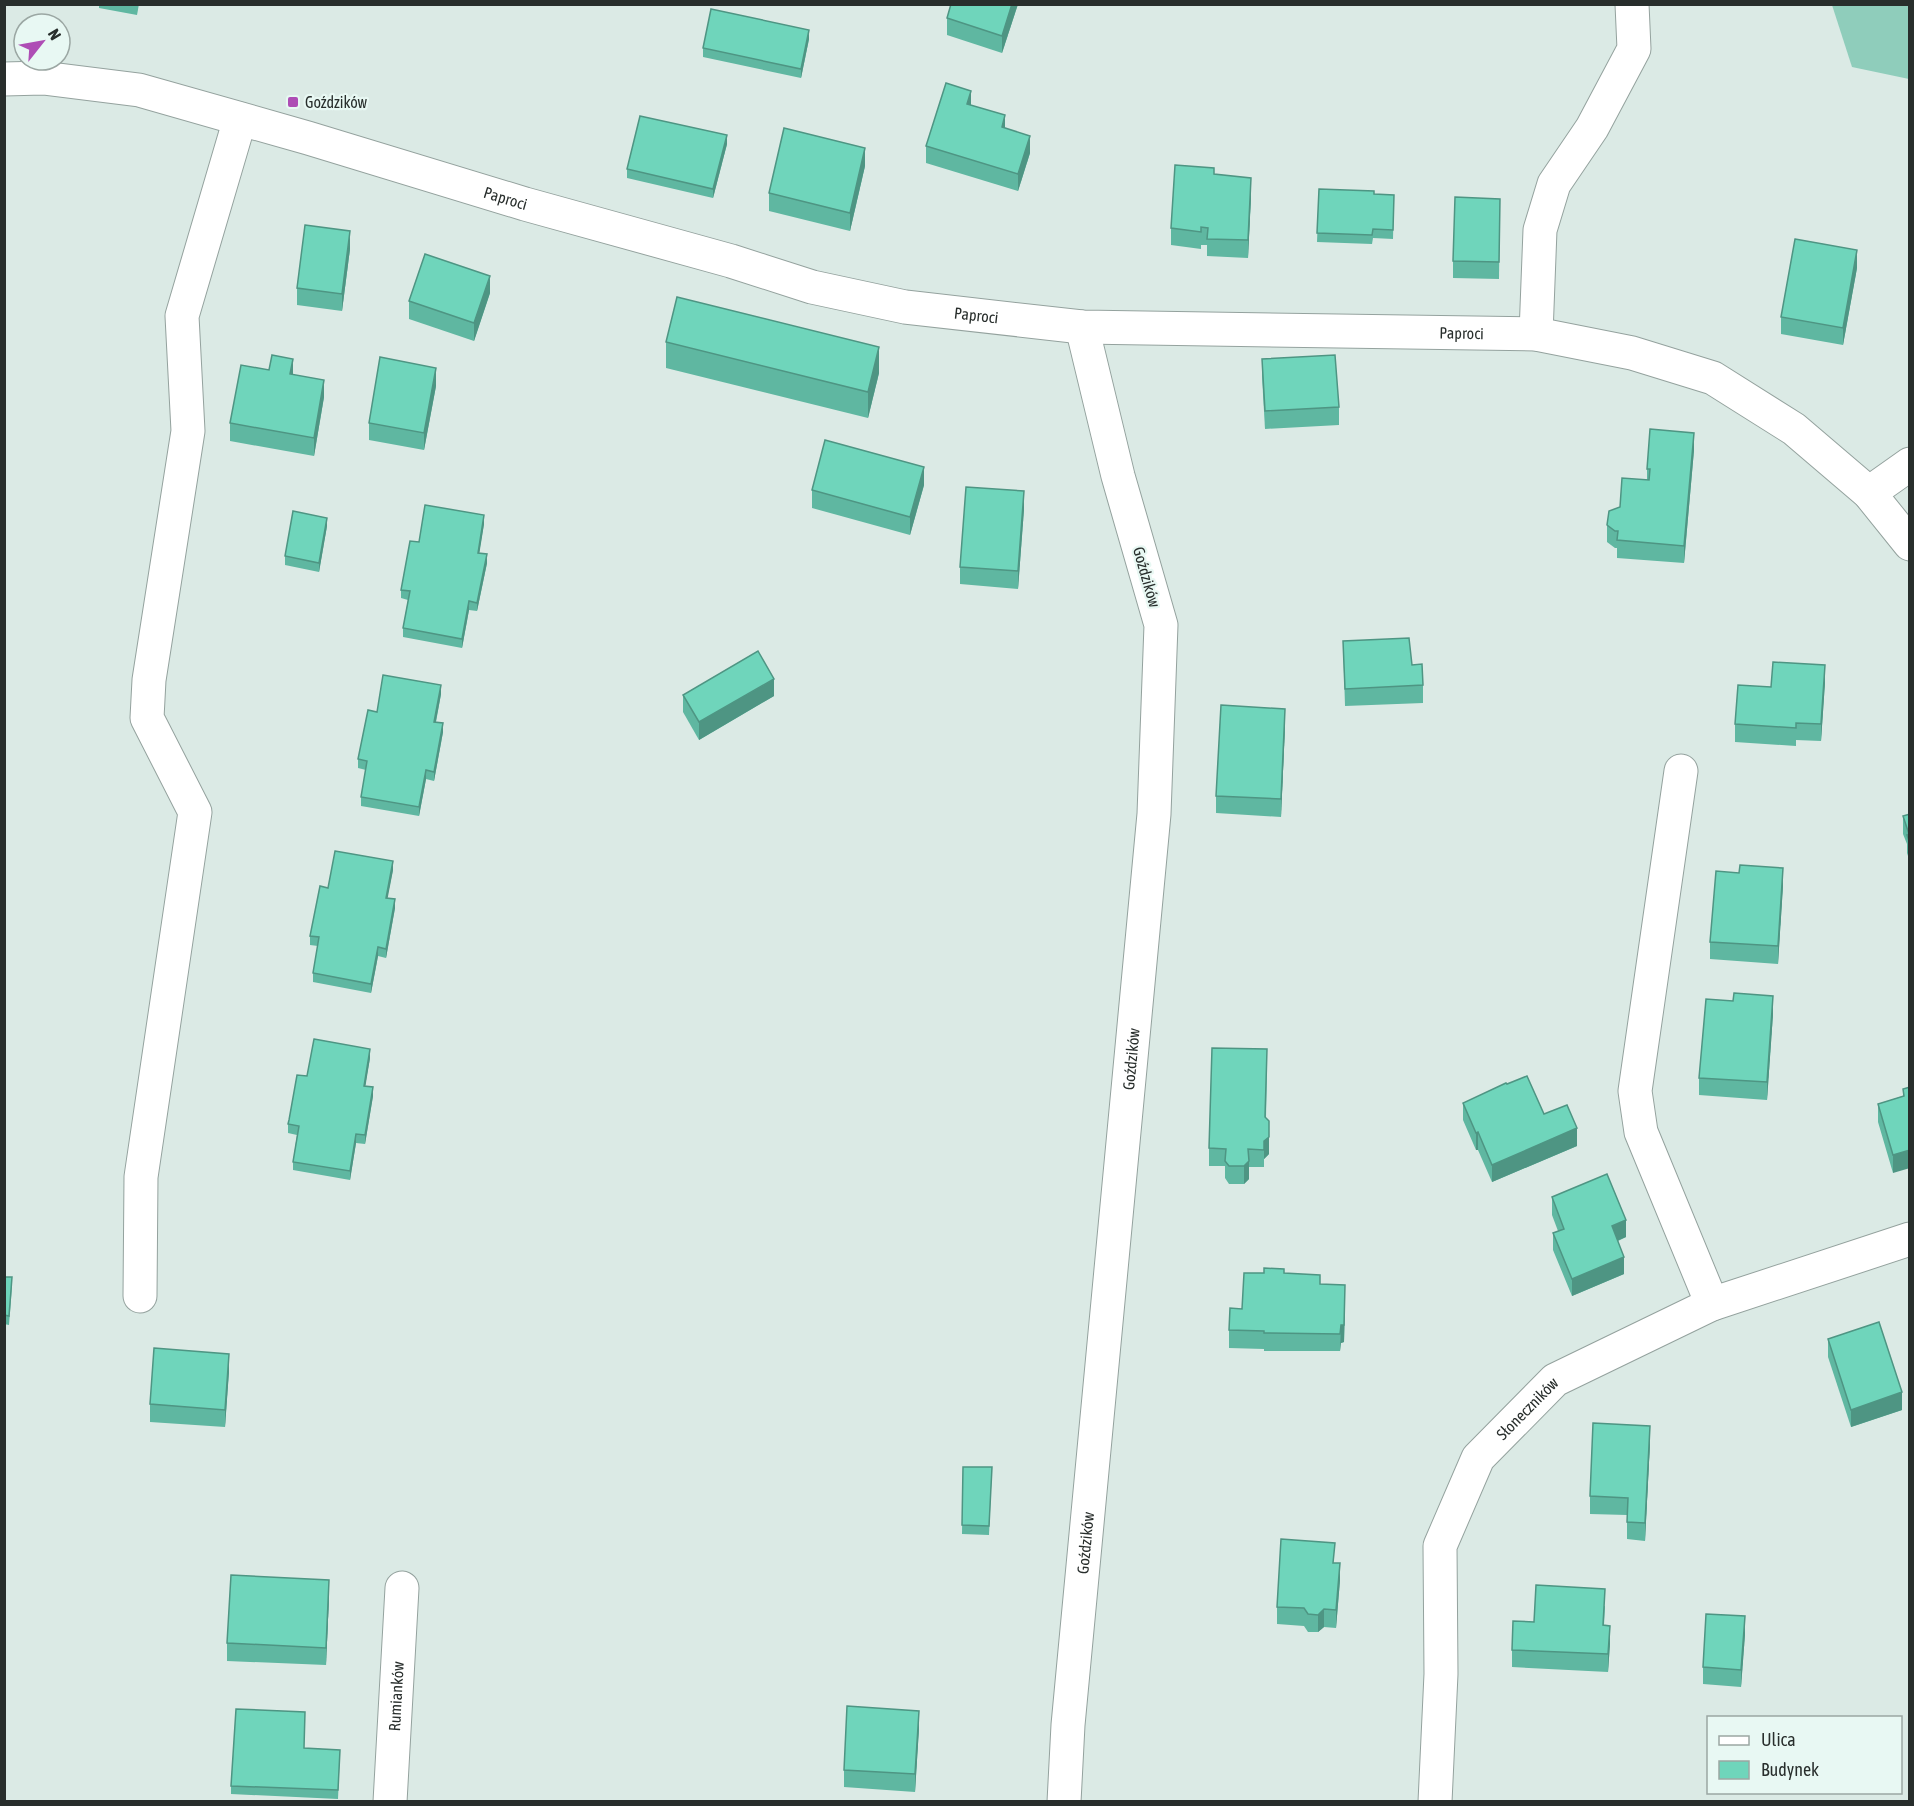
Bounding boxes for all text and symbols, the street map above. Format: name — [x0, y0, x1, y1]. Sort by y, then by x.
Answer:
north arrow — [12, 12, 72, 72]
text: N — [45, 26, 65, 43]
place label: Goździków — [305, 93, 368, 111]
marker: Goździków — [286, 95, 300, 109]
street label: Paproci — [482, 183, 529, 213]
street label: Paproci — [953, 304, 999, 327]
street label: Paproci — [1439, 324, 1484, 343]
street label: Goździków — [1130, 545, 1164, 610]
street label: Goździków — [1119, 1027, 1143, 1091]
street label: Słoneczników — [1493, 1373, 1562, 1443]
street label: Goździków — [1073, 1511, 1097, 1575]
street label: Rumianków — [385, 1660, 407, 1732]
legend — [1707, 1716, 1902, 1794]
text: Ulica — [1761, 1729, 1796, 1750]
text: Budynek — [1761, 1759, 1819, 1780]

